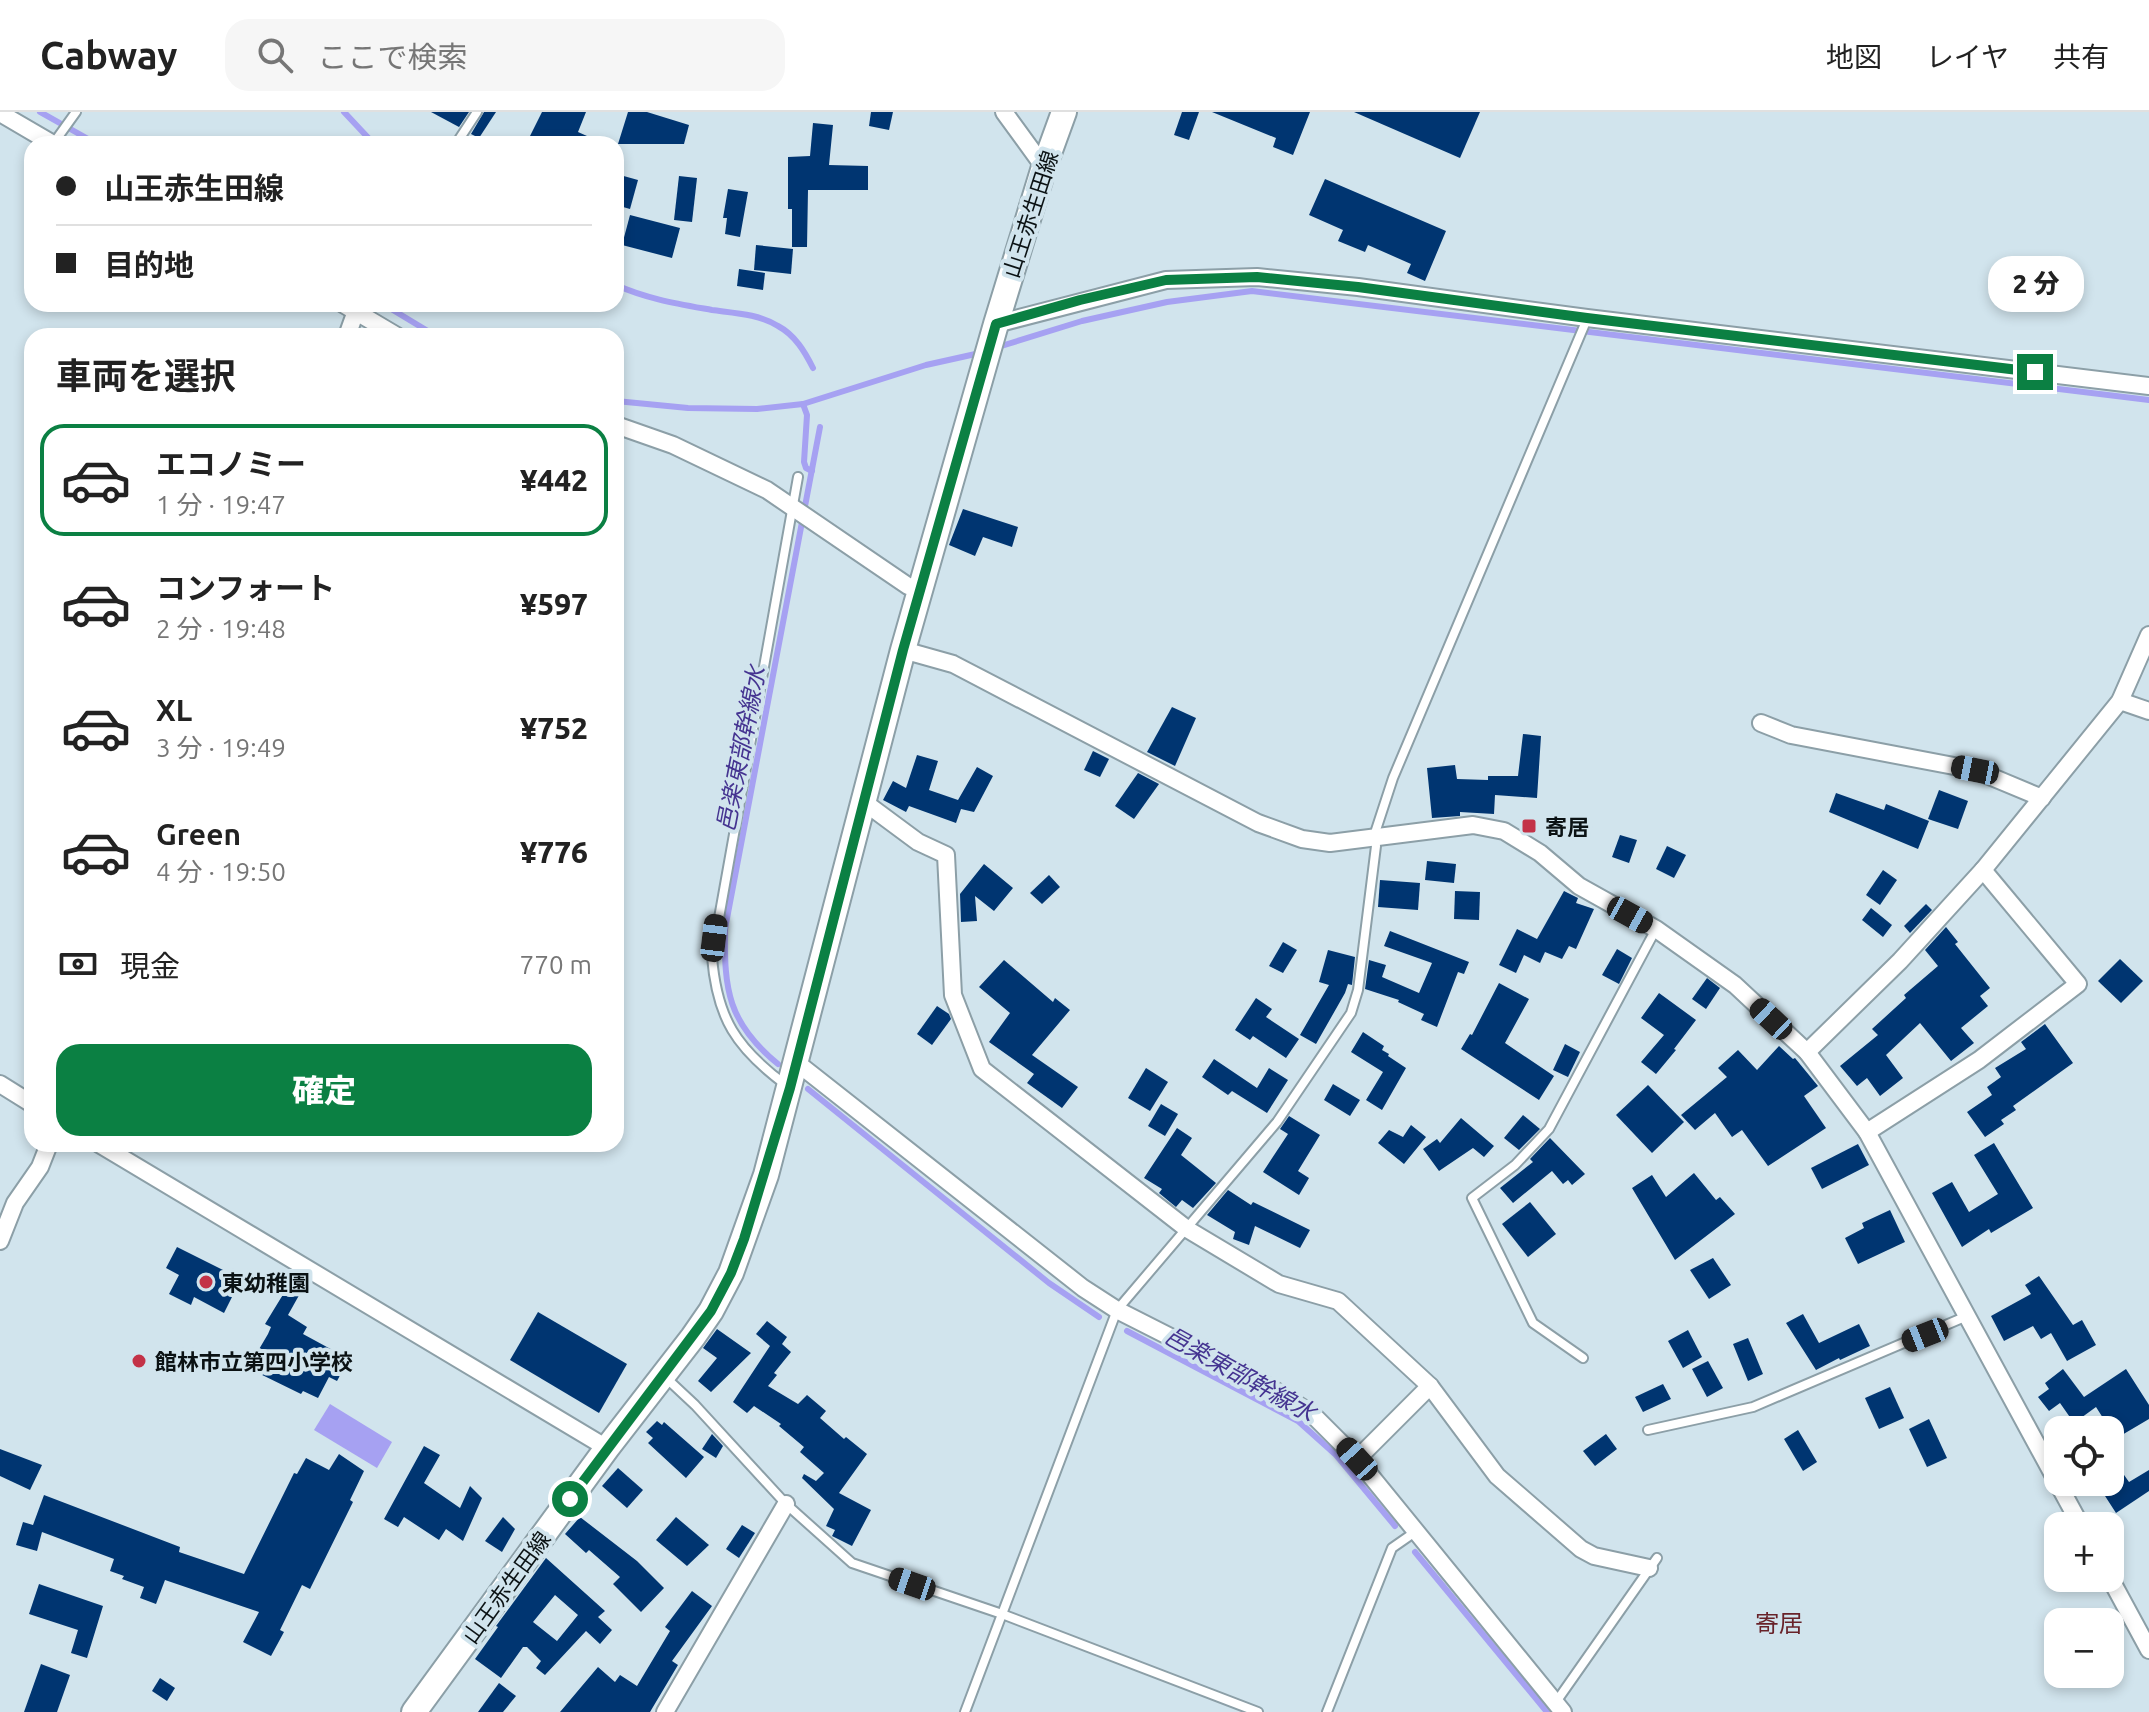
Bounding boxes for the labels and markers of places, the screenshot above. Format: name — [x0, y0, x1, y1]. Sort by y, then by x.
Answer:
place label: 寄居 — [1545, 814, 1589, 839]
marker: 寄居 — [1520, 817, 1538, 835]
place label: 東幼稚園 — [222, 1270, 310, 1295]
marker: 東幼稚園 — [197, 1273, 215, 1291]
place label: 館林市立第四小学校 — [155, 1349, 353, 1374]
marker: 館林市立第四小学校 — [130, 1352, 148, 1370]

